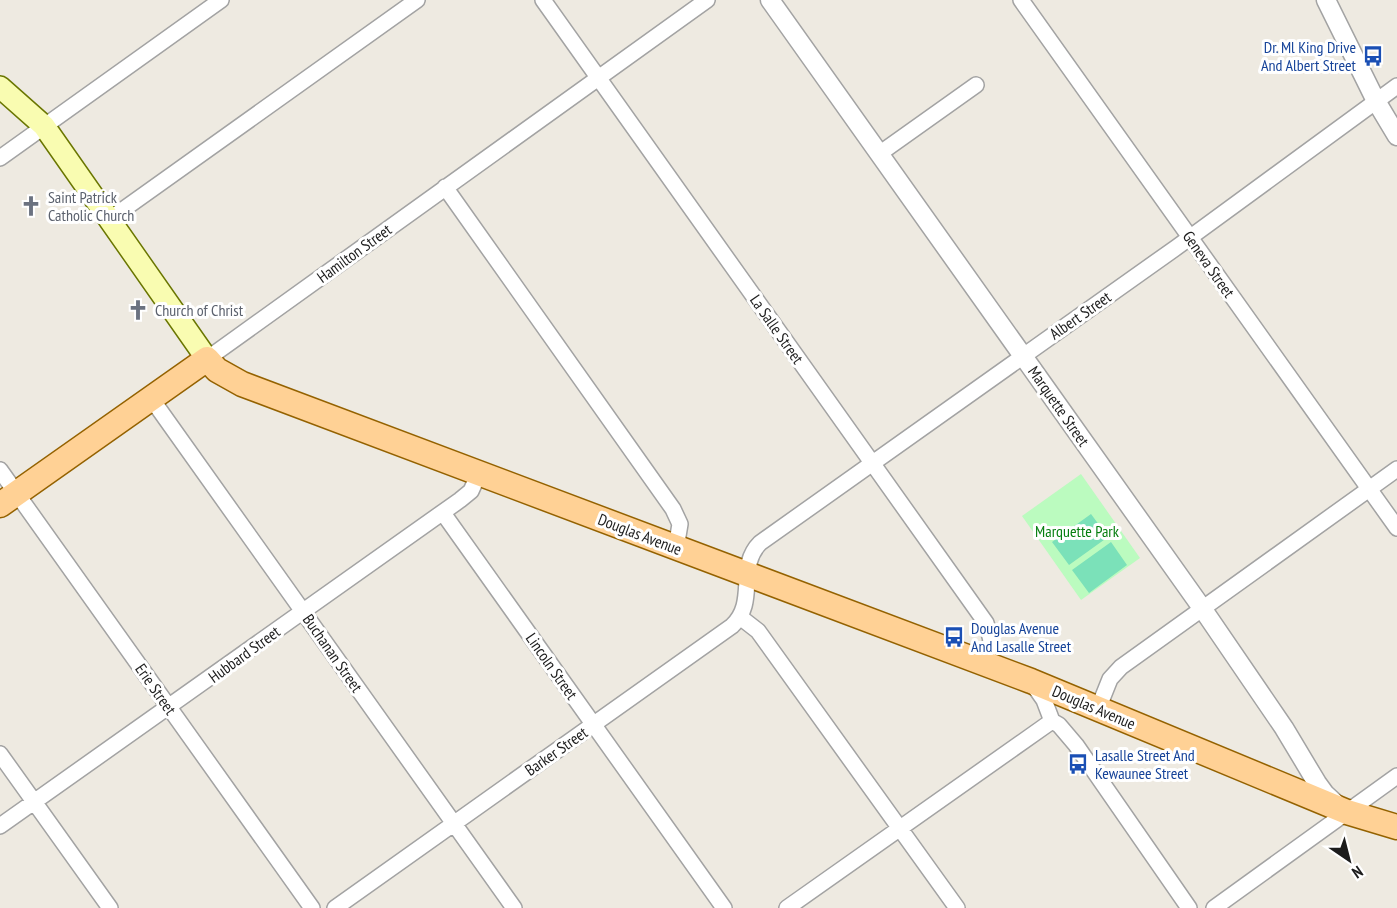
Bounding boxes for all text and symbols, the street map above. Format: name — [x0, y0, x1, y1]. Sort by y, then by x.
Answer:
place label: Dr. Ml King Drive And Albert Street — [1261, 37, 1357, 75]
bus stop icon: Dr. Ml King Drive And Albert Street — [1361, 44, 1385, 68]
place label: Saint Patrick Catholic Church — [48, 187, 134, 225]
church icon: Saint Patrick Catholic Church — [19, 194, 43, 218]
street label: Hamilton Street — [313, 219, 396, 287]
street label: Geneva Street — [1179, 227, 1240, 302]
street label: Albert Street — [1045, 286, 1115, 343]
street label: La Salle Street — [746, 290, 808, 368]
church icon: Church of Christ — [126, 298, 150, 322]
place label: Church of Christ — [155, 300, 244, 320]
street label: Marquette Street — [1024, 362, 1094, 450]
street label: Douglas Avenue — [595, 509, 685, 559]
park label: Marquette Park — [1035, 521, 1120, 541]
street label: Buchanan Street — [299, 610, 368, 696]
place label: Douglas Avenue And Lasalle Street — [971, 618, 1072, 656]
street label: Hubbard Street — [204, 621, 284, 687]
bus stop icon: Douglas Avenue And Lasalle Street — [942, 625, 966, 649]
street label: Lincoln Street — [522, 629, 583, 704]
street label: Erie Street — [131, 660, 181, 719]
street label: Douglas Avenue — [1050, 681, 1138, 733]
street label: Barker Street — [521, 722, 592, 780]
place label: Lasalle Street And Kewaunee Street — [1095, 745, 1195, 783]
bus stop icon: Lasalle Street And Kewaunee Street — [1066, 752, 1090, 776]
north arrow — [1319, 830, 1379, 890]
text: N — [1348, 862, 1367, 883]

